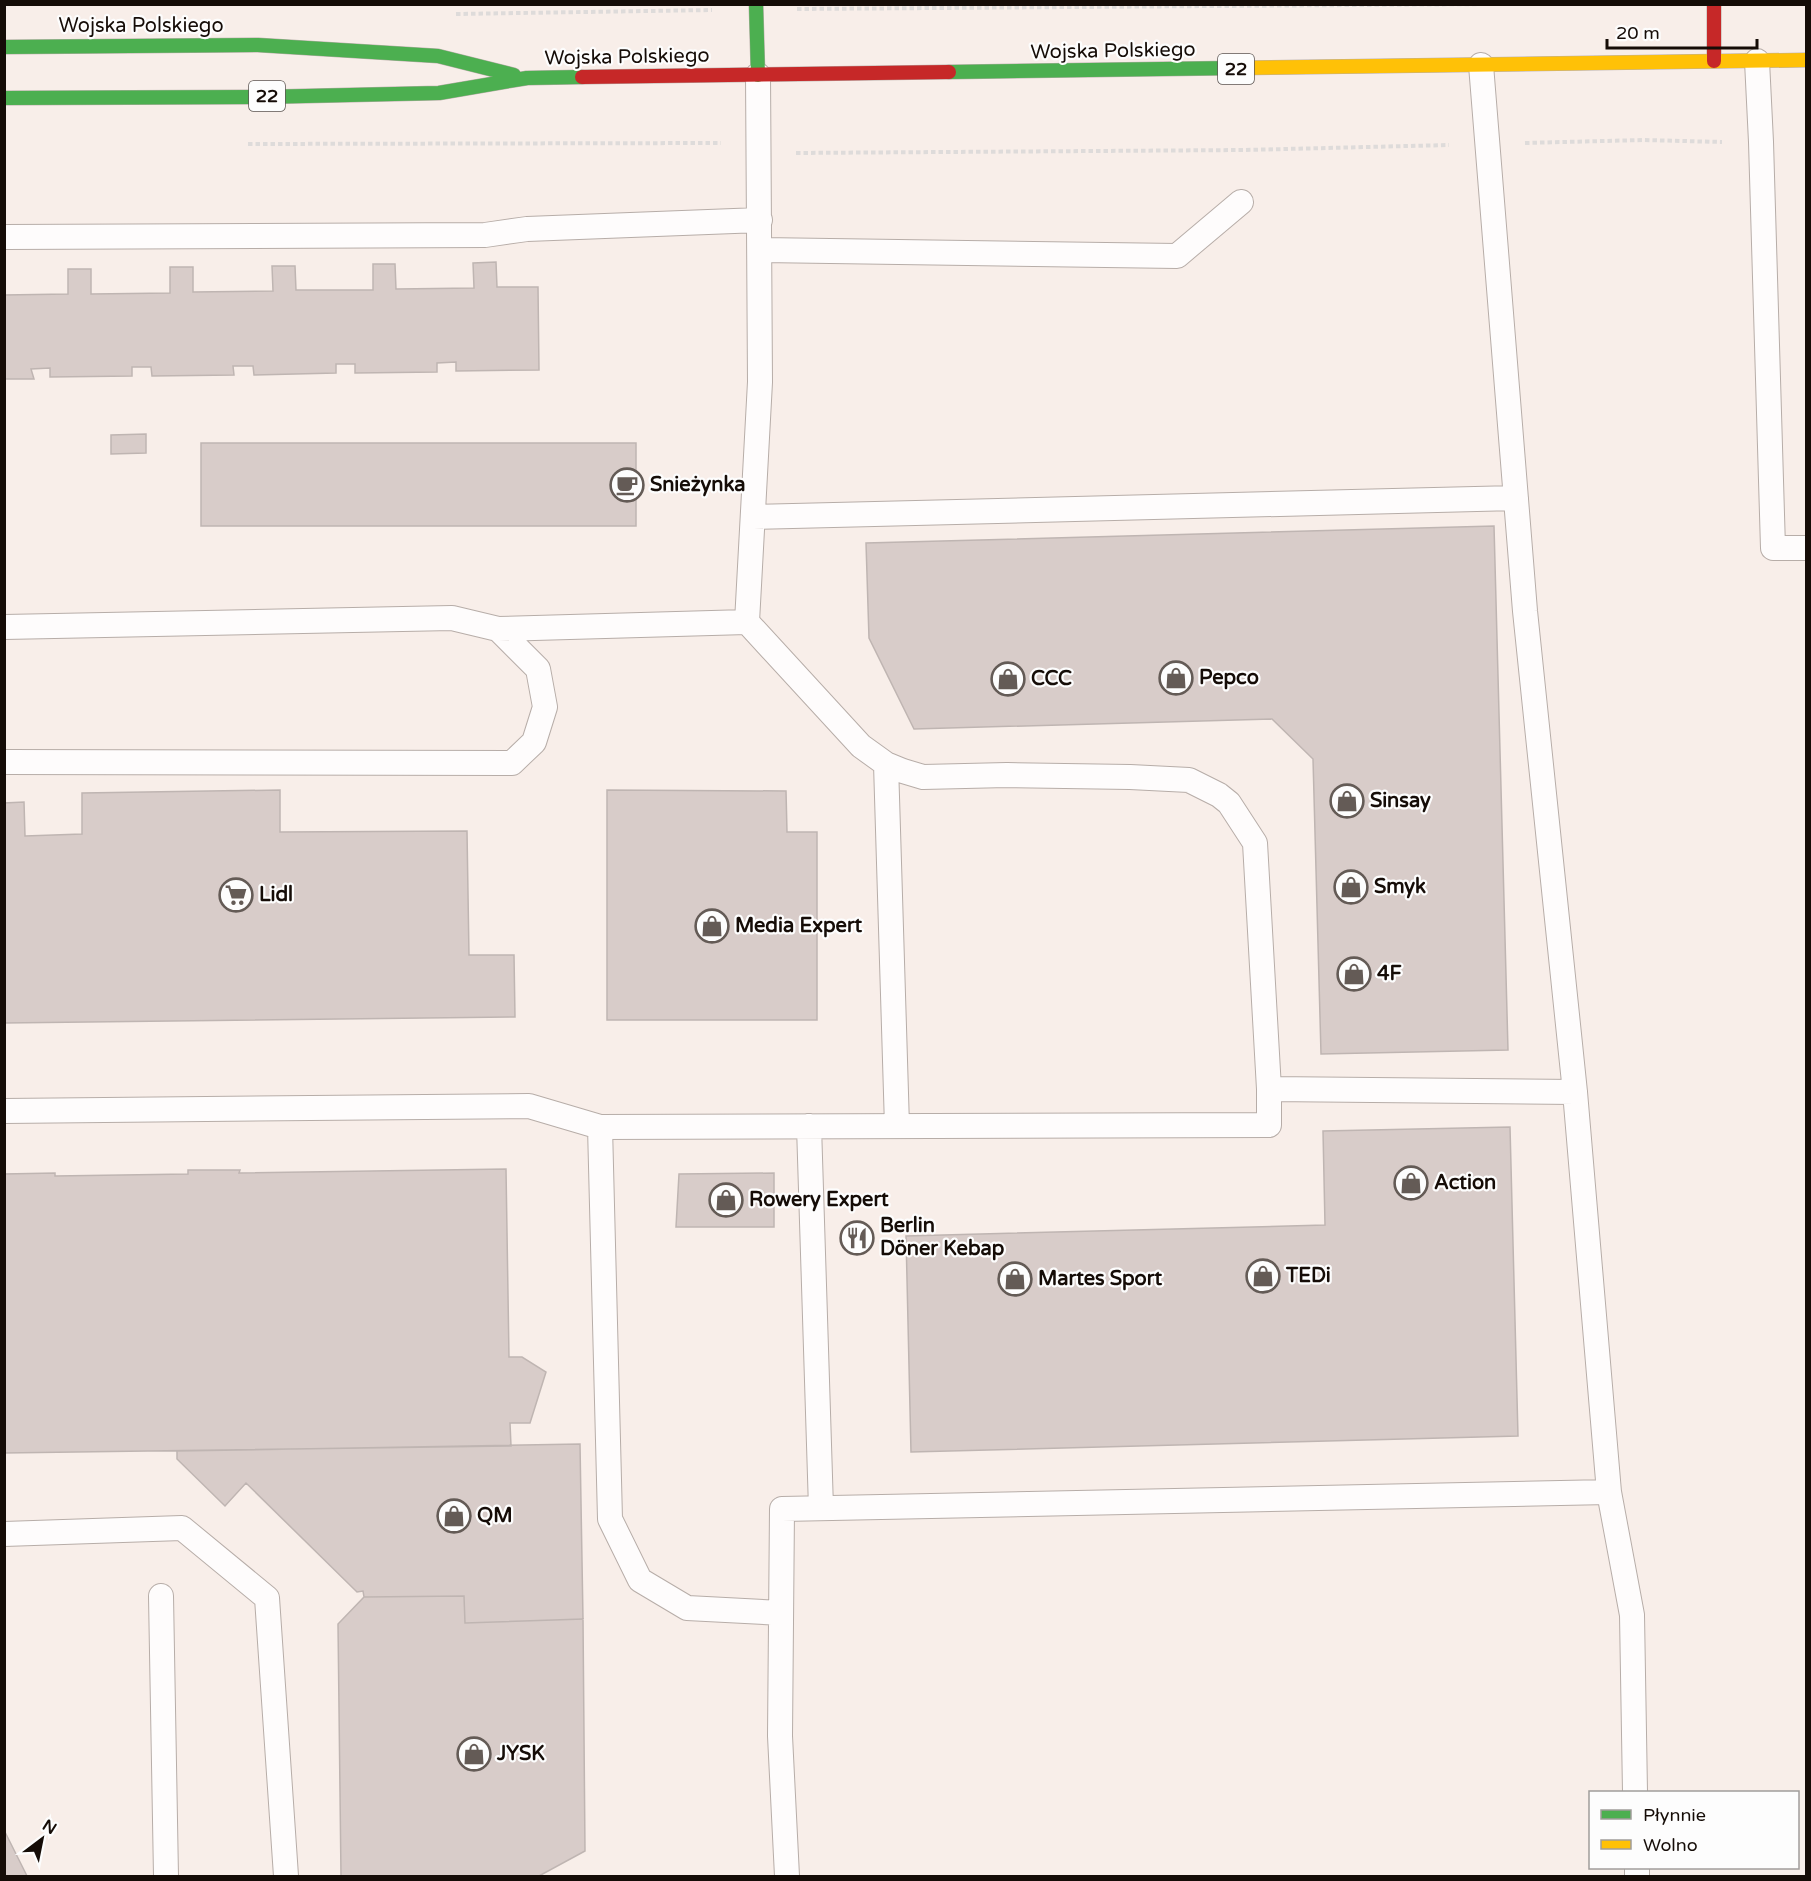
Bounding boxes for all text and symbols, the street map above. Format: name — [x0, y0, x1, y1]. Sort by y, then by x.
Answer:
scale bar — [1607, 12, 1757, 50]
street label: Wojska Polskiego — [58, 14, 224, 38]
text: 20 m — [1616, 22, 1660, 44]
street label: Wojska Polskiego — [1030, 38, 1196, 64]
street label: Wojska Polskiego — [544, 44, 710, 70]
road number: 22 — [1218, 54, 1254, 84]
road number: 22 — [249, 81, 285, 111]
cafe icon: Snieżynka — [609, 467, 645, 503]
place label: Snieżynka — [650, 473, 745, 497]
shop icon: Pepco — [1158, 660, 1194, 696]
shop icon: CCC — [990, 661, 1026, 697]
place label: Pepco — [1199, 666, 1259, 690]
place label: CCC — [1031, 667, 1072, 691]
shop icon: Sinsay — [1329, 783, 1365, 819]
place label: Sinsay — [1370, 789, 1431, 813]
shop icon: Smyk — [1333, 869, 1369, 905]
place label: Smyk — [1374, 875, 1426, 899]
supermarket icon: Lidl — [218, 877, 254, 913]
place label: Lidl — [259, 883, 293, 907]
shop icon: Media Expert — [694, 908, 730, 944]
place label: Media Expert — [735, 914, 863, 938]
shop icon: 4F — [1336, 956, 1372, 992]
place label: 4F — [1377, 962, 1402, 986]
shop icon: Action — [1393, 1165, 1429, 1201]
place label: Action — [1434, 1171, 1496, 1195]
shop icon: Rowery Expert — [708, 1182, 744, 1218]
place label: Rowery Expert — [749, 1188, 889, 1212]
place label: Berlin Döner Kebap — [880, 1214, 1005, 1261]
restaurant icon: Berlin Döner Kebap — [839, 1220, 875, 1256]
shop icon: TEDi — [1245, 1258, 1281, 1294]
shop icon: Martes Sport — [997, 1261, 1033, 1297]
place label: TEDi — [1285, 1264, 1331, 1288]
place label: Martes Sport — [1038, 1267, 1162, 1291]
shop icon: QM — [436, 1498, 472, 1534]
place label: QM — [477, 1504, 513, 1528]
shop icon: JYSK — [456, 1736, 492, 1772]
place label: JYSK — [496, 1742, 545, 1766]
legend — [1589, 1791, 1799, 1869]
text: Płynnie — [1643, 1804, 1706, 1826]
north arrow — [12, 1809, 72, 1869]
text: N — [39, 1815, 60, 1839]
text: Wolno — [1643, 1834, 1698, 1856]

